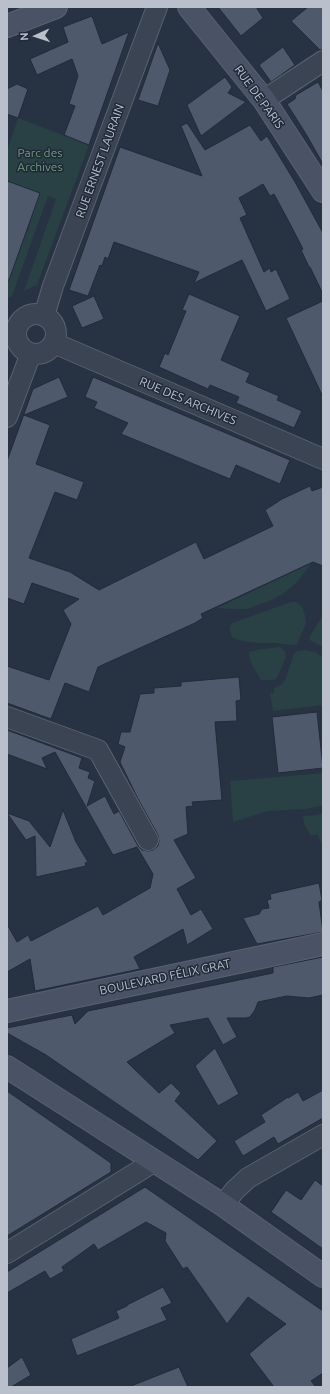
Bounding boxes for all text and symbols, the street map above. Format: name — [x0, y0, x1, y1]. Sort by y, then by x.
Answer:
north arrow — [16, 16, 56, 56]
text: N — [18, 32, 30, 41]
street label: RUE DE PARIS — [231, 63, 287, 131]
street label: RUE ERNEST LAURAIN — [73, 102, 127, 220]
park label: Parc des Archives — [17, 146, 63, 174]
street label: RUE DES ARCHIVES — [137, 374, 239, 428]
street label: BOULEVARD FÉLIX GRAT — [98, 956, 232, 998]

